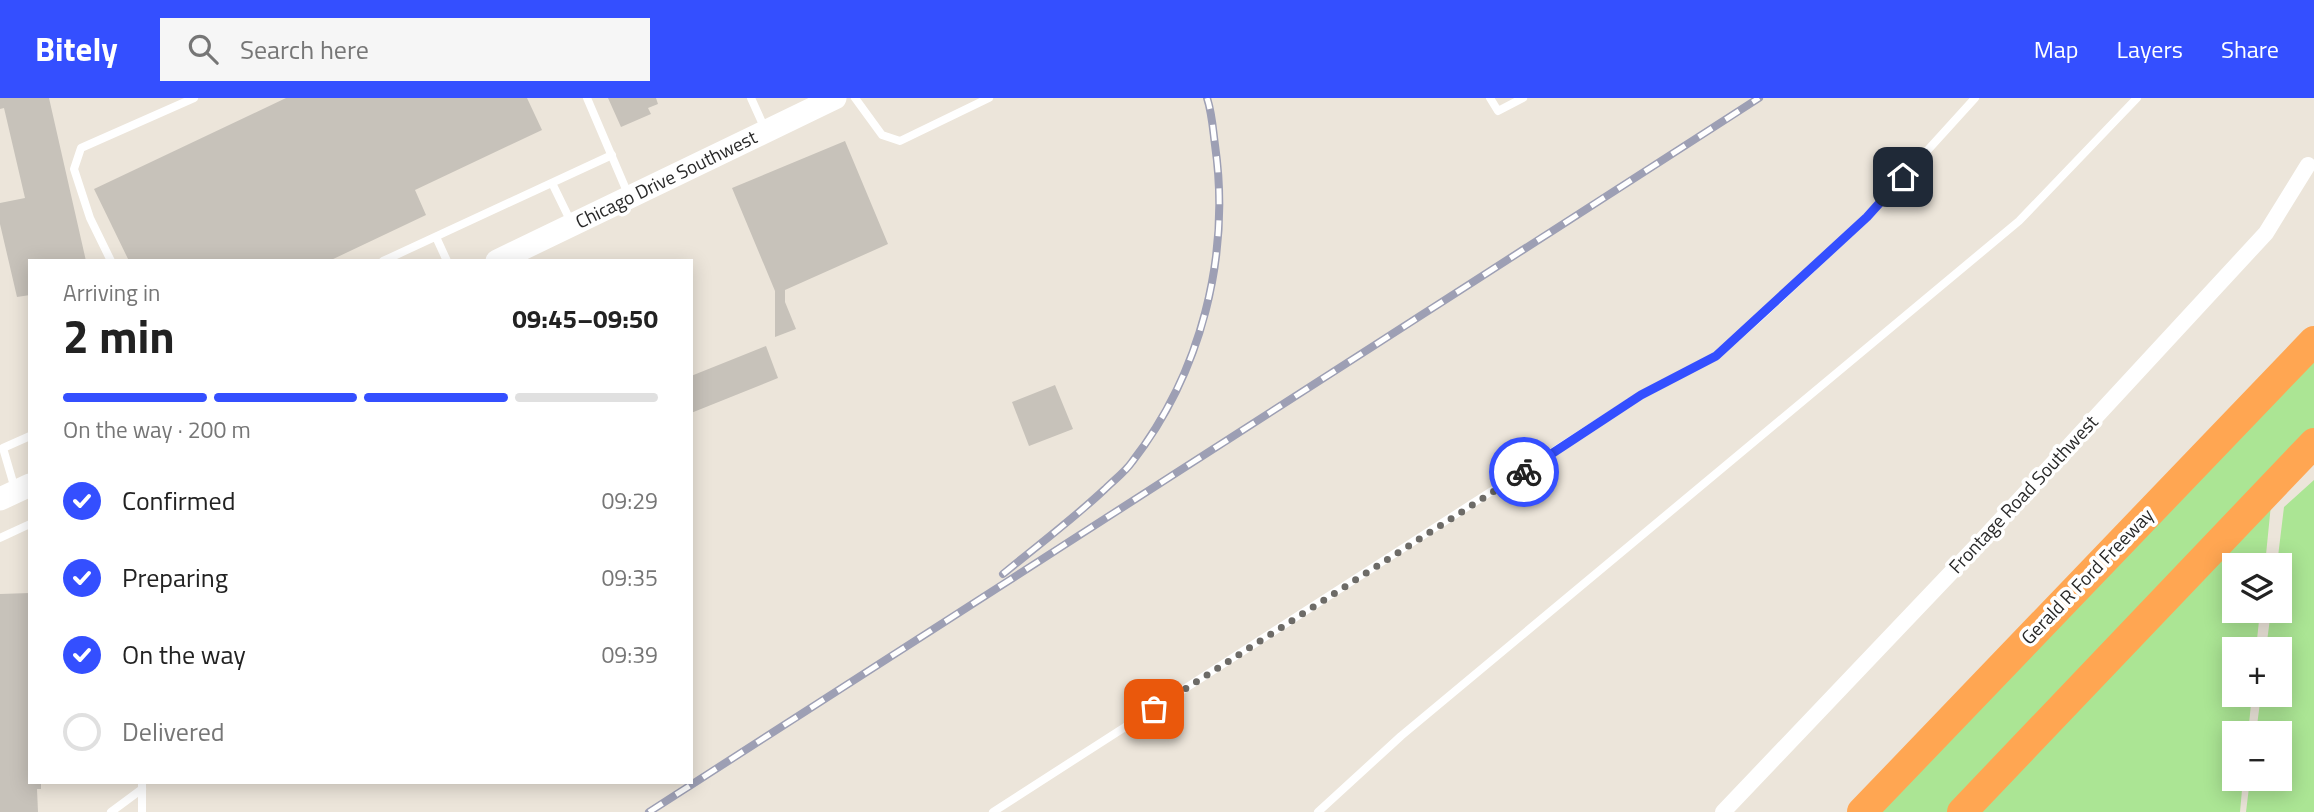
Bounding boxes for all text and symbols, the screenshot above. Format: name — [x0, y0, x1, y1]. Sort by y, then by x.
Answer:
search box — [160, 18, 650, 81]
text: Bitely — [35, 24, 118, 74]
icon: search — [184, 30, 222, 68]
text: Search here — [240, 30, 369, 69]
text: Map — [2034, 31, 2079, 67]
text: Layers — [2117, 31, 2183, 67]
text: Share — [2221, 31, 2279, 67]
street label: Chicago Drive Southwest — [570, 122, 762, 235]
pin — [1873, 147, 1933, 207]
icon: home — [1884, 158, 1922, 196]
text: Arriving in — [63, 275, 160, 310]
text: 09:45–09:50 — [512, 299, 658, 338]
text: 2 min — [63, 301, 175, 371]
street label: Frontage Road Southwest — [1941, 408, 2104, 580]
text: On the way · 200 m — [63, 412, 251, 447]
courier — [1489, 437, 1559, 507]
icon: bike — [1505, 453, 1543, 491]
text: Confirmed — [122, 481, 236, 520]
icon: check — [63, 482, 101, 520]
text: 09:29 — [601, 483, 658, 518]
street label: Gerald R Ford Freeway — [2014, 501, 2160, 651]
map controls — [2222, 553, 2292, 791]
button: layers — [2222, 553, 2292, 623]
text: Preparing — [122, 558, 228, 597]
icon: check — [63, 559, 101, 597]
text: 09:35 — [601, 560, 658, 595]
text: On the way — [122, 635, 246, 674]
icon: check — [63, 636, 101, 674]
text: 09:39 — [601, 637, 658, 672]
button: + — [2222, 637, 2292, 707]
pin — [1124, 679, 1184, 739]
icon: bag — [1135, 690, 1173, 728]
text: Delivered — [122, 712, 225, 751]
button: − — [2222, 721, 2292, 791]

